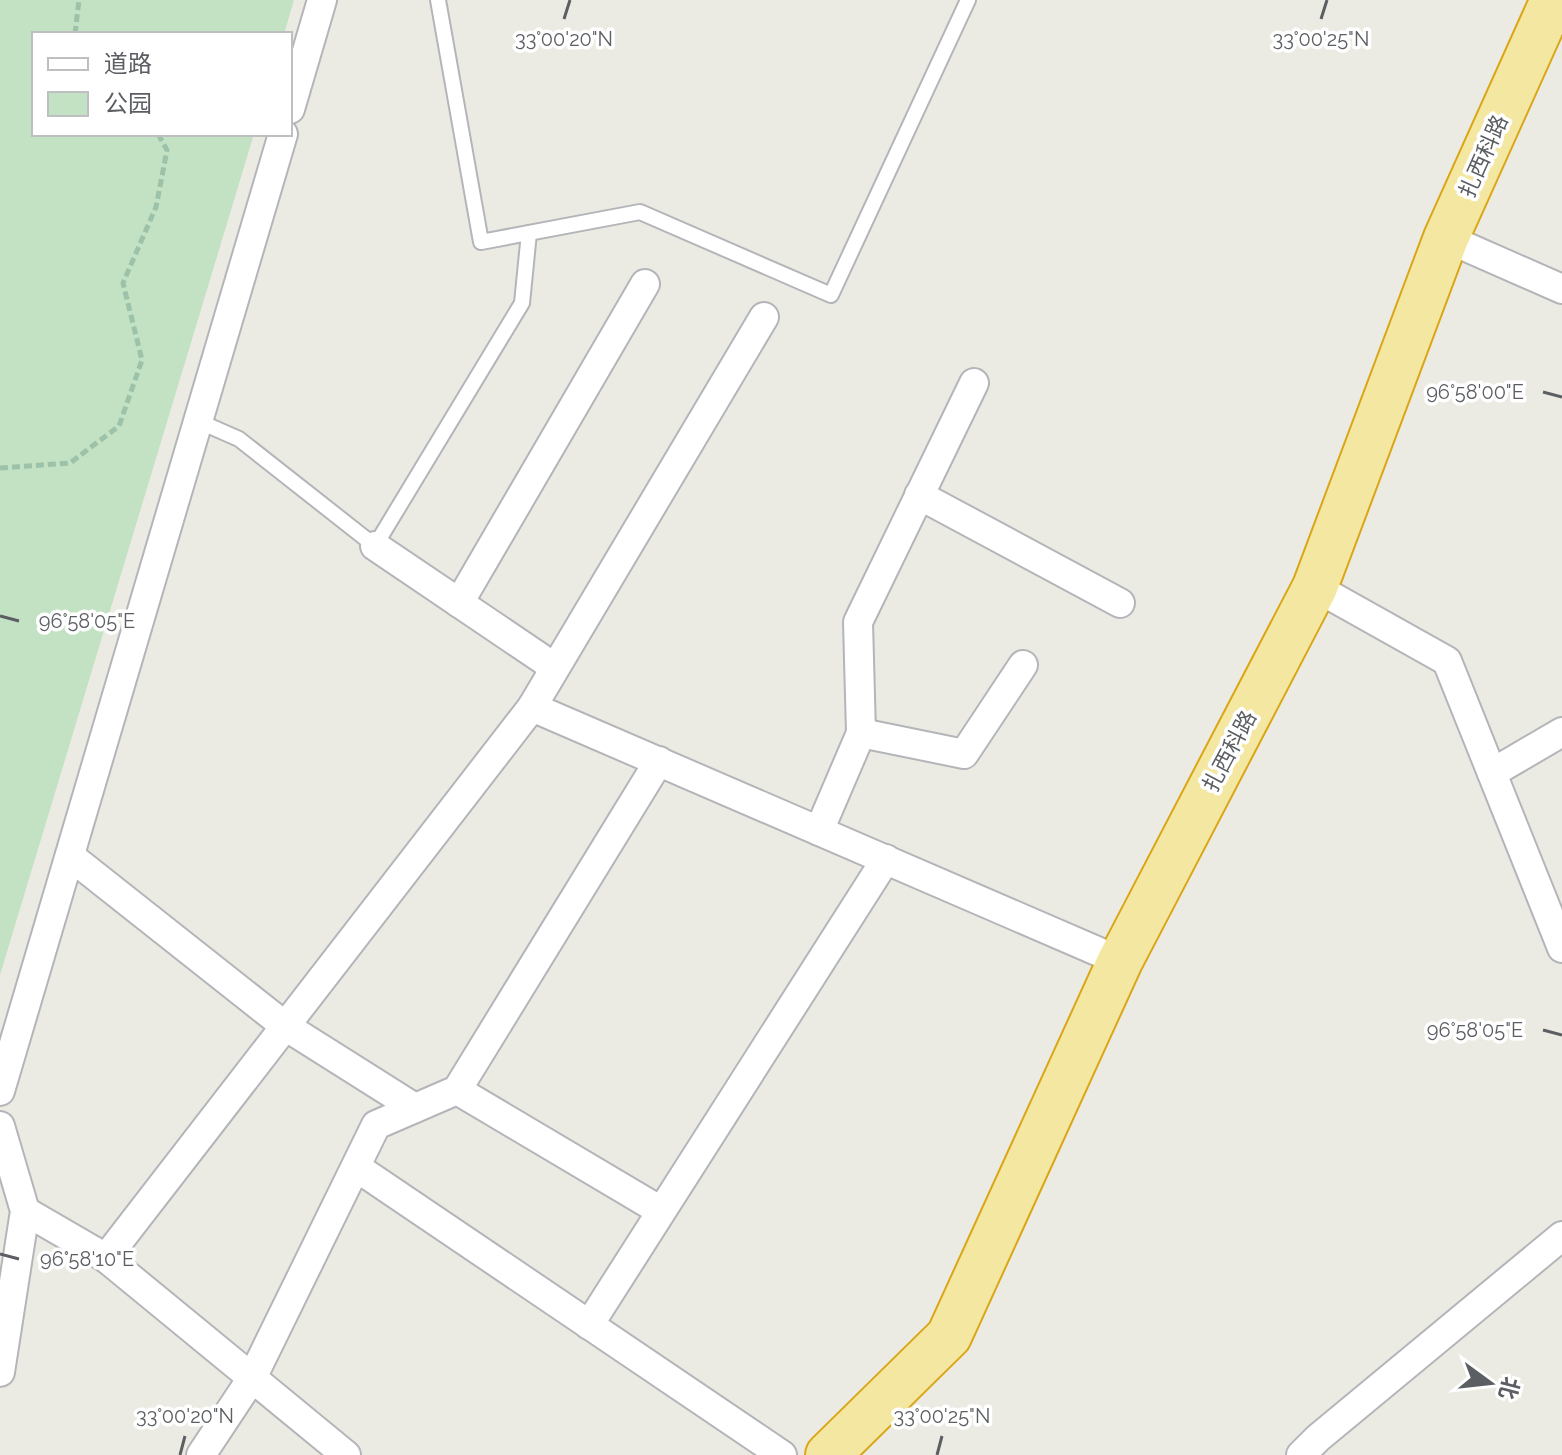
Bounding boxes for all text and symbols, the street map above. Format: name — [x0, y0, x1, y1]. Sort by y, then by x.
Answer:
text: 33°00'20"N — [515, 27, 613, 51]
text: 33°00'25"N — [1273, 27, 1369, 51]
legend — [32, 32, 292, 136]
text: 道路 — [104, 49, 152, 78]
text: 公园 — [104, 89, 152, 118]
street label: 扎西科路 — [1453, 111, 1513, 201]
text: 96°58'00"E — [1426, 380, 1524, 404]
text: 96°58'05"E — [39, 609, 135, 633]
street label: 扎西科路 — [1197, 706, 1261, 796]
text: 96°58'05"E — [1427, 1018, 1523, 1042]
text: 96°58'10"E — [40, 1247, 134, 1271]
north arrow — [1450, 1343, 1530, 1423]
text: 北 — [1494, 1374, 1525, 1402]
text: 33°00'20"N — [136, 1404, 234, 1428]
text: 33°00'25"N — [894, 1404, 990, 1428]

